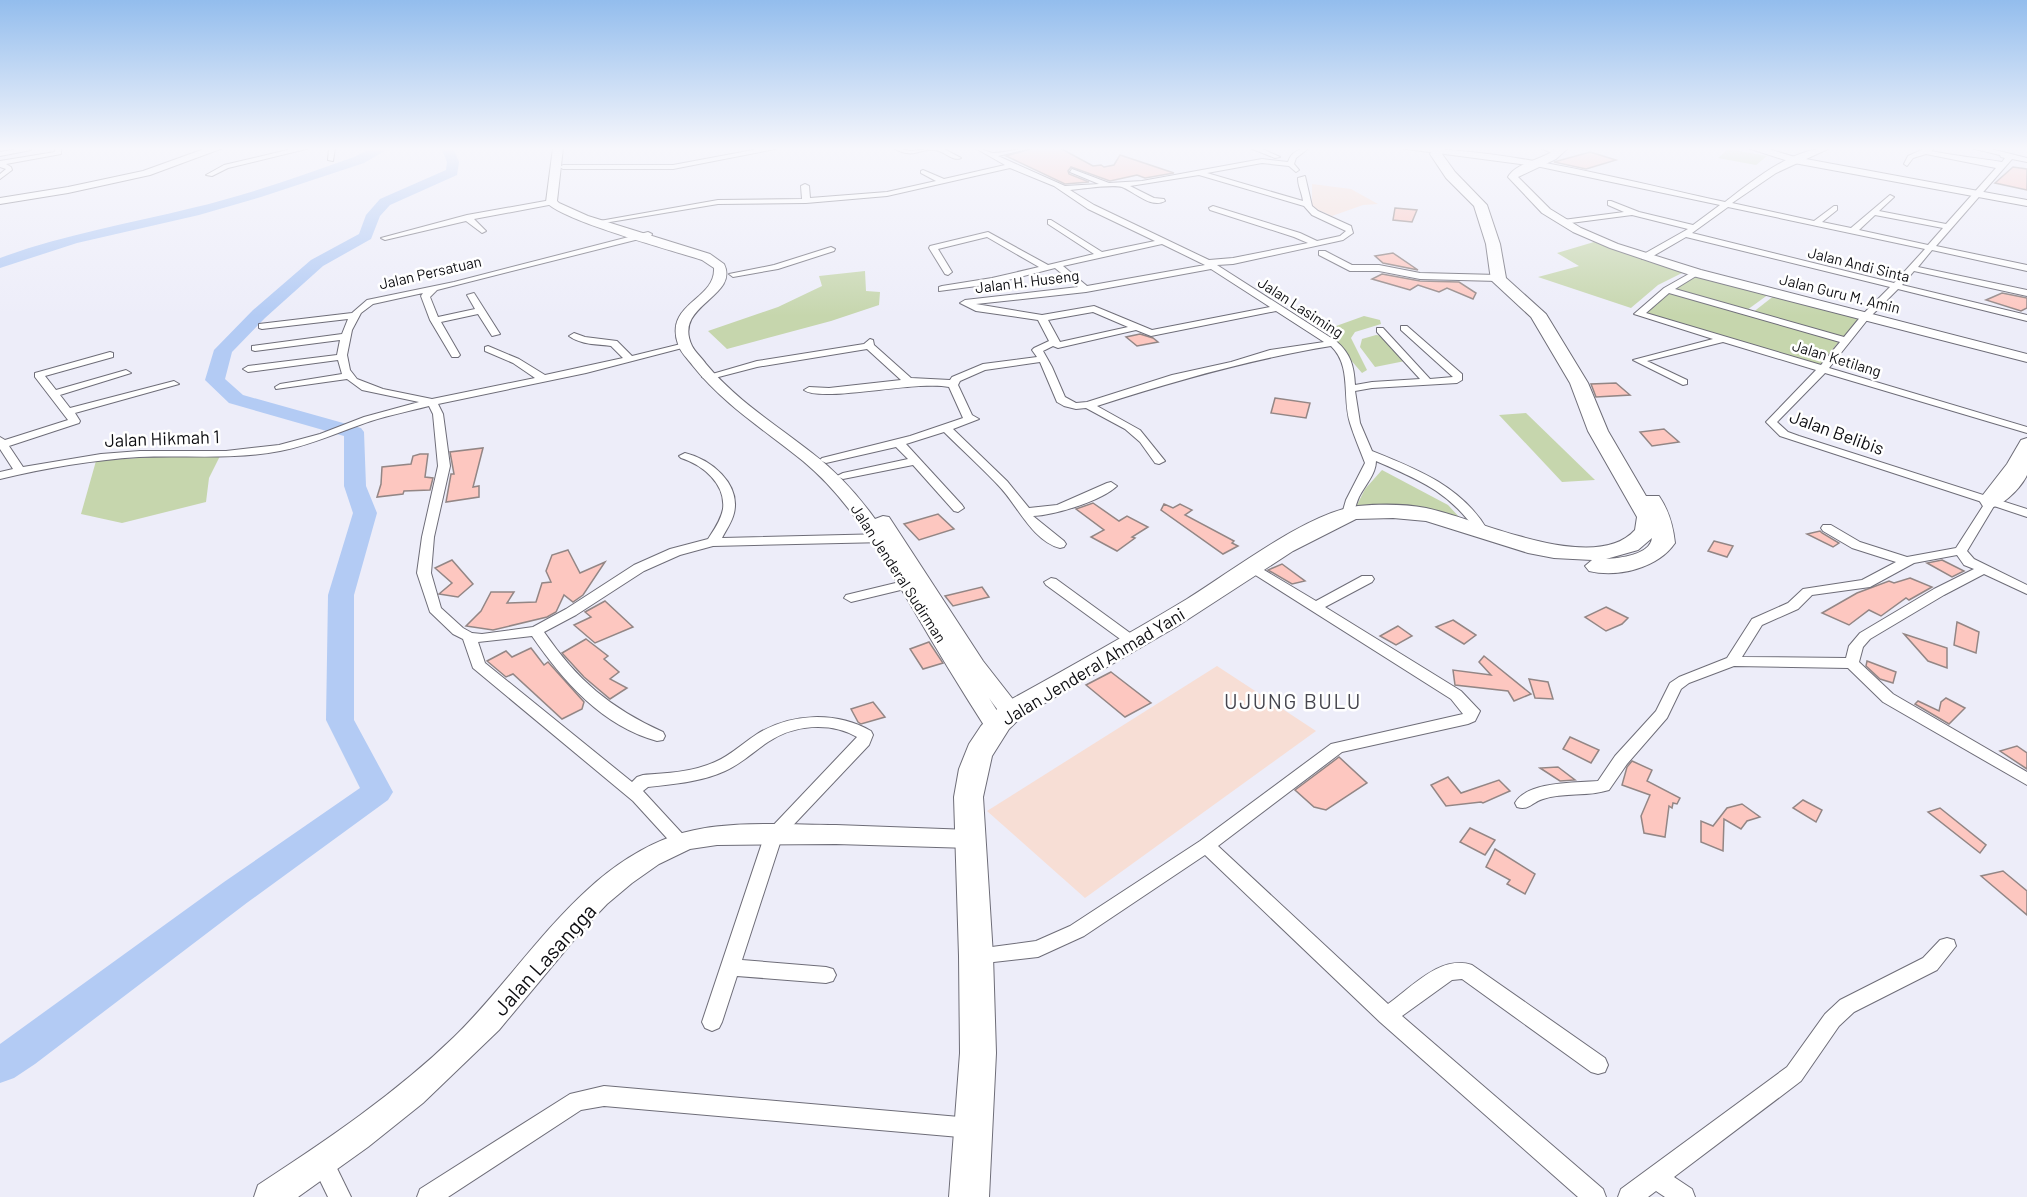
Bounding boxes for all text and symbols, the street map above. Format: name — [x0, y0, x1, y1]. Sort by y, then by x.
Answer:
street label: Jalan Andi Sinta — [1806, 243, 1912, 285]
street label: Jalan Persatuan — [377, 251, 483, 293]
street label: Jalan H. Huseng — [974, 266, 1080, 296]
street label: Jalan Guru M. Amin — [1778, 269, 1902, 317]
street label: Jalan Lasiming — [1255, 273, 1347, 341]
street label: Jalan Ketilang — [1790, 336, 1884, 380]
street label: Jalan Belibis — [1787, 405, 1887, 459]
street label: Jalan Hikmah 1 — [104, 425, 220, 451]
street label: Jalan Jenderal Sudirman — [848, 500, 950, 646]
street label: Jalan Jenderal Ahmad Yani — [997, 603, 1189, 729]
district label: UJUNG BULU — [1224, 688, 1362, 713]
street label: Jalan Lasangga — [487, 898, 601, 1020]

